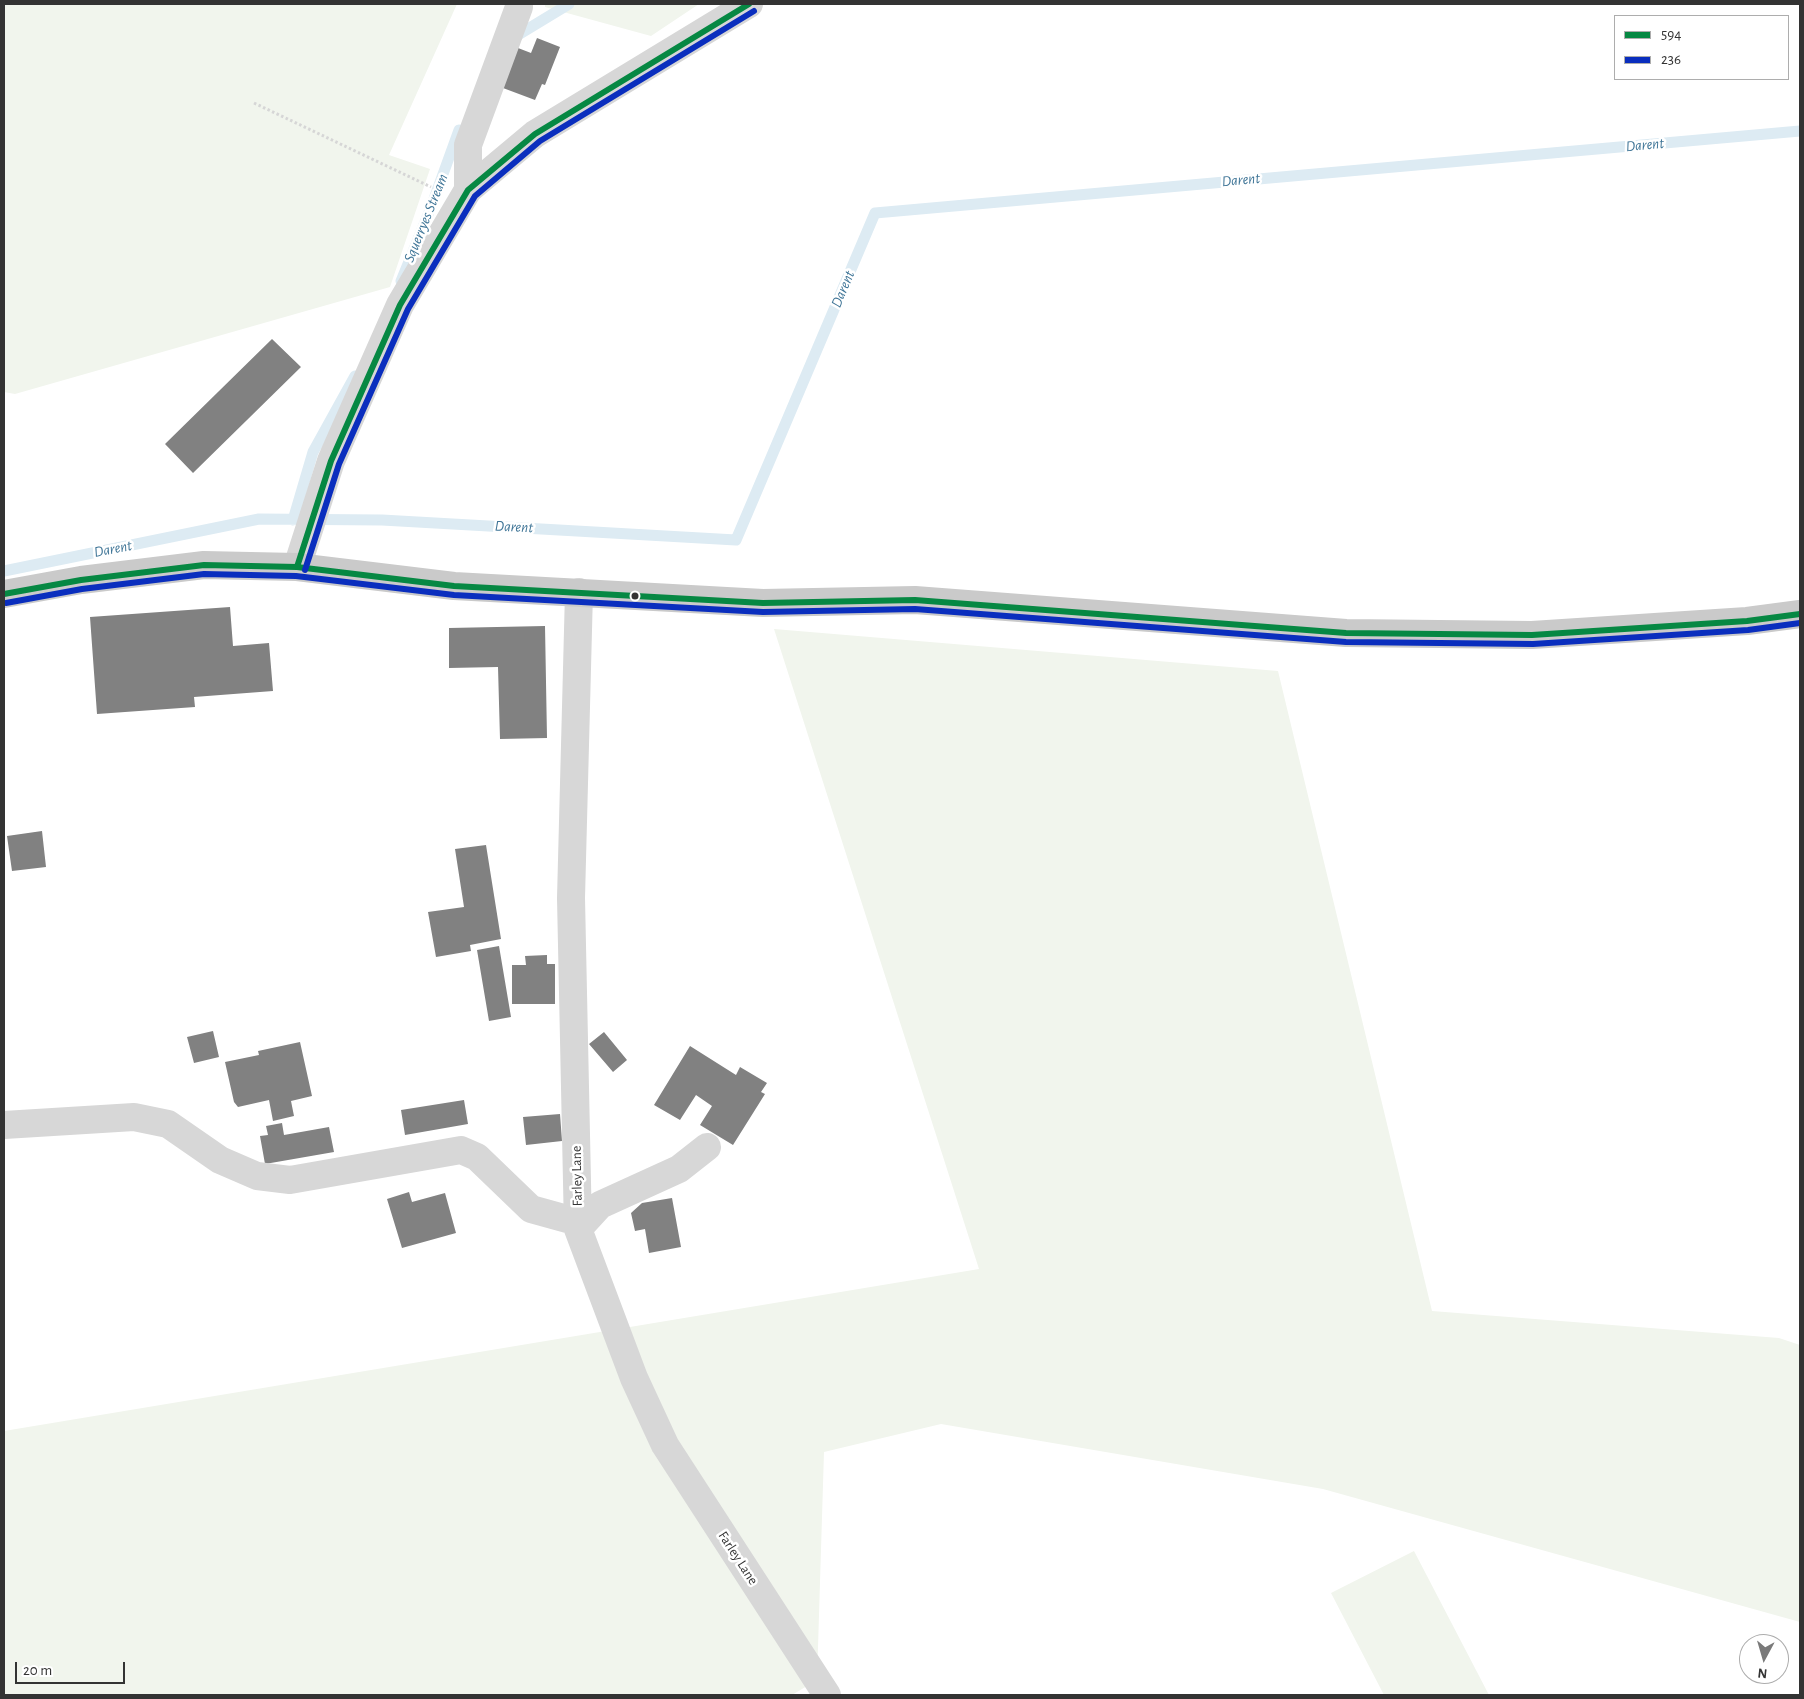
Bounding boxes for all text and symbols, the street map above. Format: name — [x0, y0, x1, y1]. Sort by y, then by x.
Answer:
legend — [1614, 15, 1789, 80]
text: 594 — [1661, 27, 1682, 42]
text: 236 — [1661, 52, 1681, 67]
water label: Darent — [1625, 134, 1665, 156]
water label: Darent — [1221, 169, 1261, 191]
water label: Squerryes Stream — [400, 171, 452, 265]
water label: Darent — [827, 268, 859, 310]
water label: Darent — [494, 517, 534, 537]
water label: Darent — [92, 537, 134, 561]
unlabelled marker — [630, 591, 640, 601]
street label: Farley Lane — [568, 1146, 586, 1206]
street label: Farley Lane — [714, 1528, 762, 1588]
north arrow — [1739, 1634, 1789, 1684]
scale bar — [18, 1652, 128, 1684]
text: 20 m — [23, 1663, 52, 1678]
text: N — [1757, 1665, 1768, 1680]

